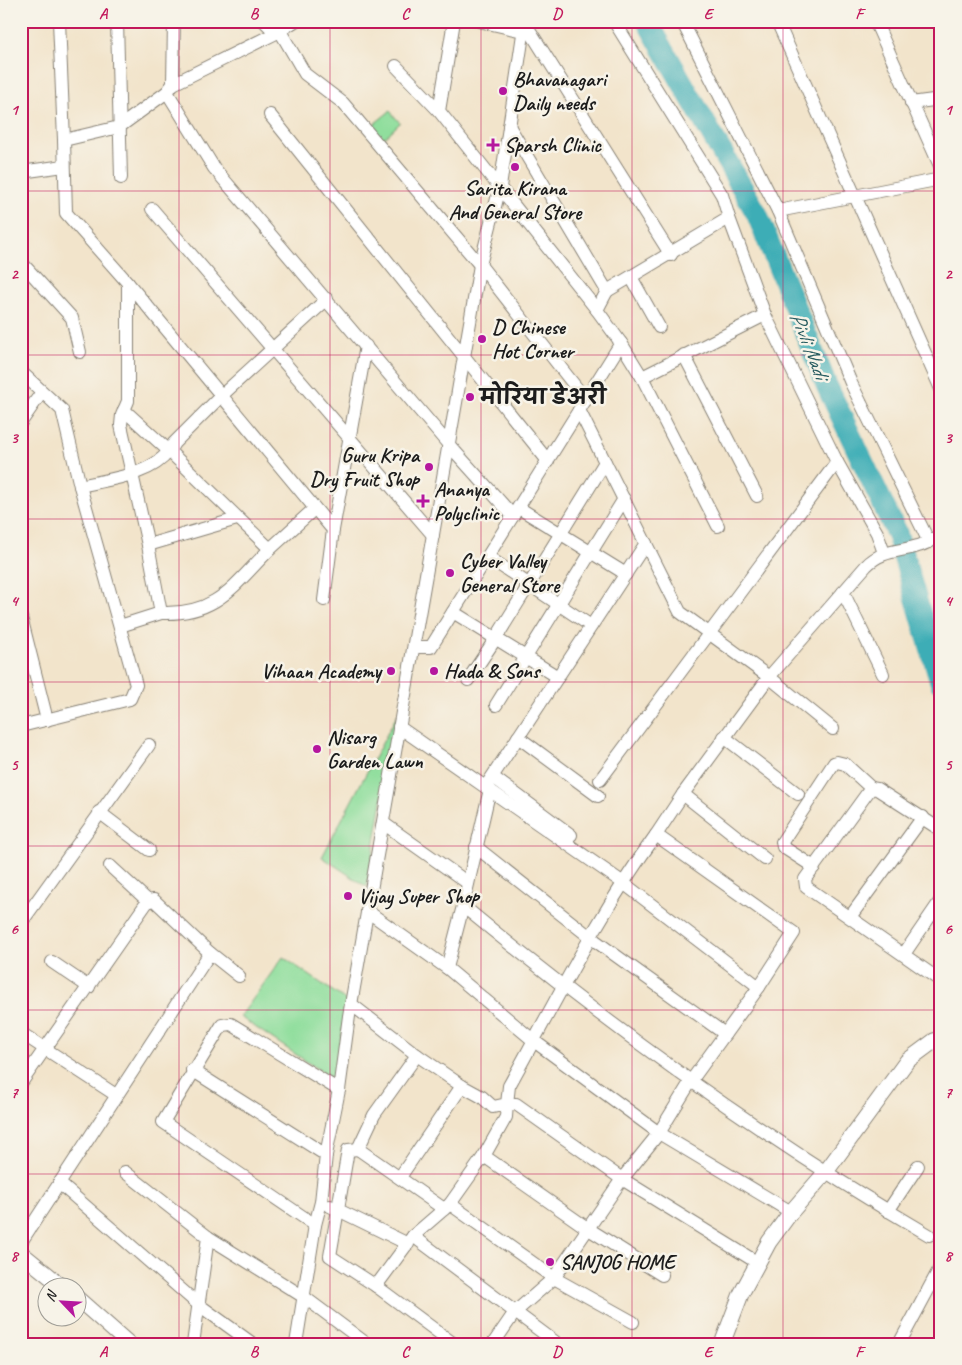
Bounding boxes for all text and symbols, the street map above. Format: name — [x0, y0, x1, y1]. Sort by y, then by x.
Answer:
text: A — [99, 4, 109, 24]
text: B — [250, 4, 260, 24]
text: C — [401, 4, 411, 24]
text: D — [552, 4, 563, 24]
text: E — [704, 4, 715, 24]
text: F — [855, 4, 866, 24]
place label: Bhavanagari Daily needs — [513, 66, 609, 117]
marker: Bhavanagari Daily needs — [497, 85, 509, 97]
text: 1 — [10, 100, 19, 120]
text: 1 — [944, 100, 953, 120]
place label: Sparsh Clinic — [504, 132, 602, 158]
marker: Sparsh Clinic — [486, 138, 500, 152]
marker: Sarita Kirana And General Store — [509, 161, 521, 173]
place label: Sarita Kirana And General Store — [449, 175, 583, 225]
text: 2 — [10, 264, 19, 284]
text: 2 — [944, 264, 953, 284]
water label: Pivli Nadi — [783, 308, 837, 388]
place label: D Chinese Hot Corner — [492, 314, 576, 364]
marker: D Chinese Hot Corner — [476, 333, 488, 345]
place label: मोरिया डेअरी — [478, 381, 607, 410]
marker: मोरिया डेअरी — [464, 391, 476, 403]
text: 3 — [10, 428, 19, 448]
text: 3 — [944, 428, 953, 448]
place label: Guru Kripa Dry Fruit Shop — [310, 442, 421, 493]
marker: Guru Kripa Dry Fruit Shop — [423, 461, 435, 473]
place label: Ananya Polyclinic — [434, 476, 500, 527]
marker: Ananya Polyclinic — [416, 494, 430, 508]
place label: Cyber Valley General Store — [460, 548, 561, 598]
marker: Cyber Valley General Store — [444, 567, 456, 579]
text: 4 — [10, 591, 19, 611]
text: 4 — [944, 591, 953, 611]
place label: Vihaan Academy — [261, 658, 384, 684]
place label: Hada & Sons — [444, 658, 542, 684]
marker: Vihaan Academy — [385, 665, 397, 677]
marker: Hada & Sons — [428, 665, 440, 677]
place label: Nisarg Garden Lawn — [327, 724, 423, 774]
marker: Nisarg Garden Lawn — [311, 743, 323, 755]
text: 5 — [11, 755, 20, 775]
text: 5 — [945, 755, 954, 775]
place label: Vijay Super Shop — [358, 883, 481, 910]
marker: Vijay Super Shop — [342, 890, 354, 902]
text: 6 — [10, 919, 19, 939]
text: 6 — [944, 919, 953, 939]
text: 7 — [10, 1083, 19, 1103]
text: 7 — [944, 1083, 953, 1103]
text: 8 — [10, 1246, 19, 1266]
text: 8 — [944, 1246, 953, 1266]
place label: SANJOG HOME — [560, 1249, 678, 1275]
marker: SANJOG HOME — [544, 1256, 556, 1268]
north arrow — [38, 1278, 88, 1328]
text: N — [41, 1287, 61, 1304]
text: A — [99, 1342, 109, 1362]
text: B — [250, 1342, 260, 1362]
text: C — [401, 1342, 411, 1362]
text: D — [552, 1342, 563, 1362]
text: E — [704, 1342, 715, 1362]
text: F — [855, 1342, 866, 1362]

